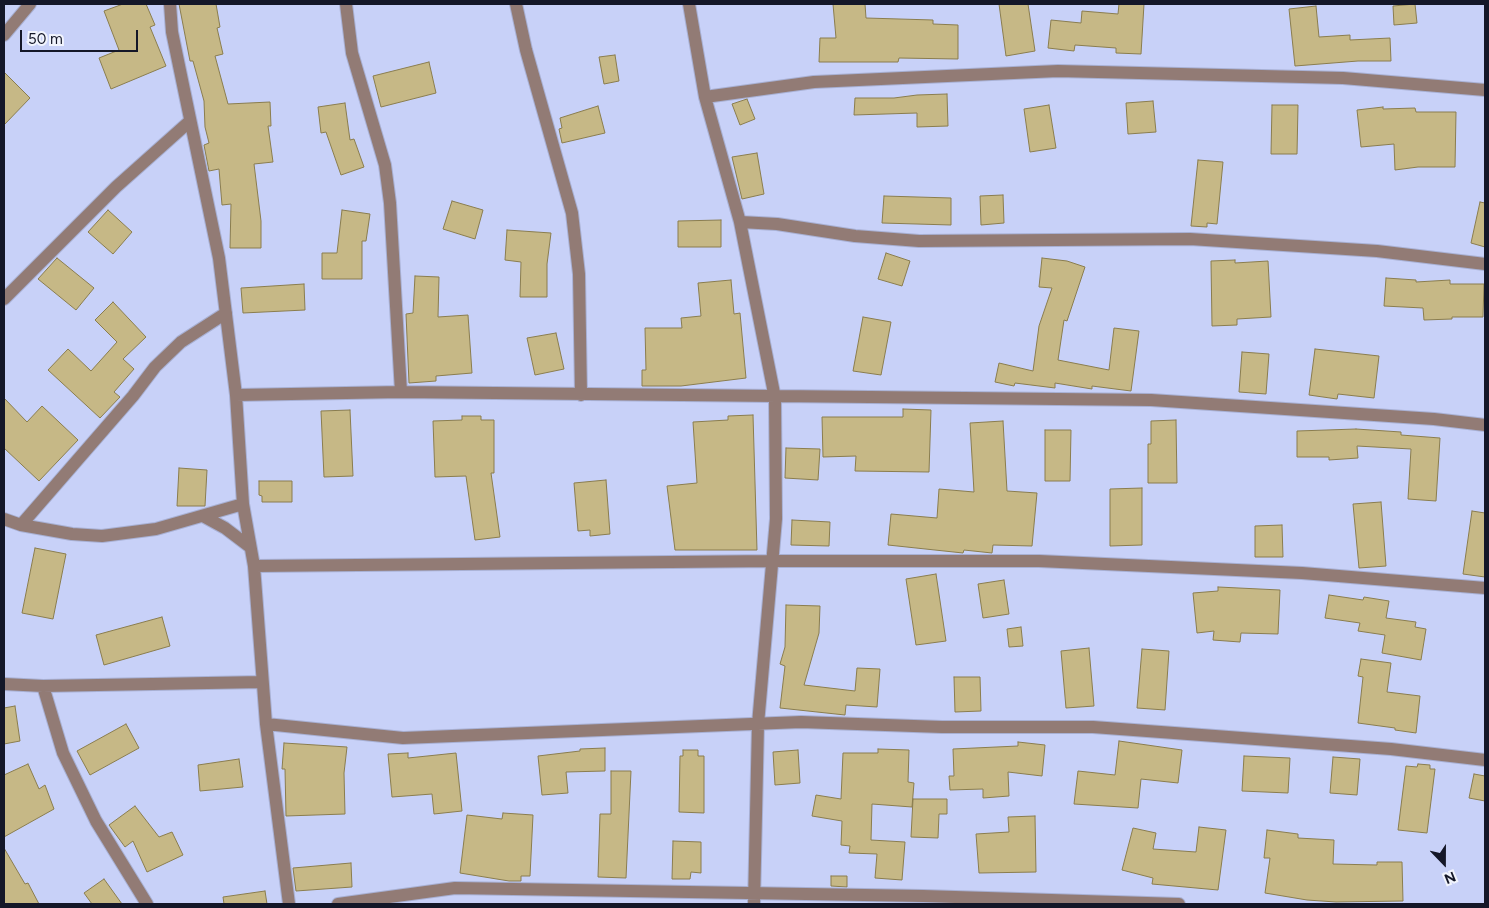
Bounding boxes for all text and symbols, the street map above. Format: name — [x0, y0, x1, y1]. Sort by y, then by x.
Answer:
scale bar — [22, 20, 140, 52]
text: 50 m — [28, 30, 63, 48]
north arrow — [1419, 838, 1469, 888]
text: N — [1442, 867, 1458, 887]

